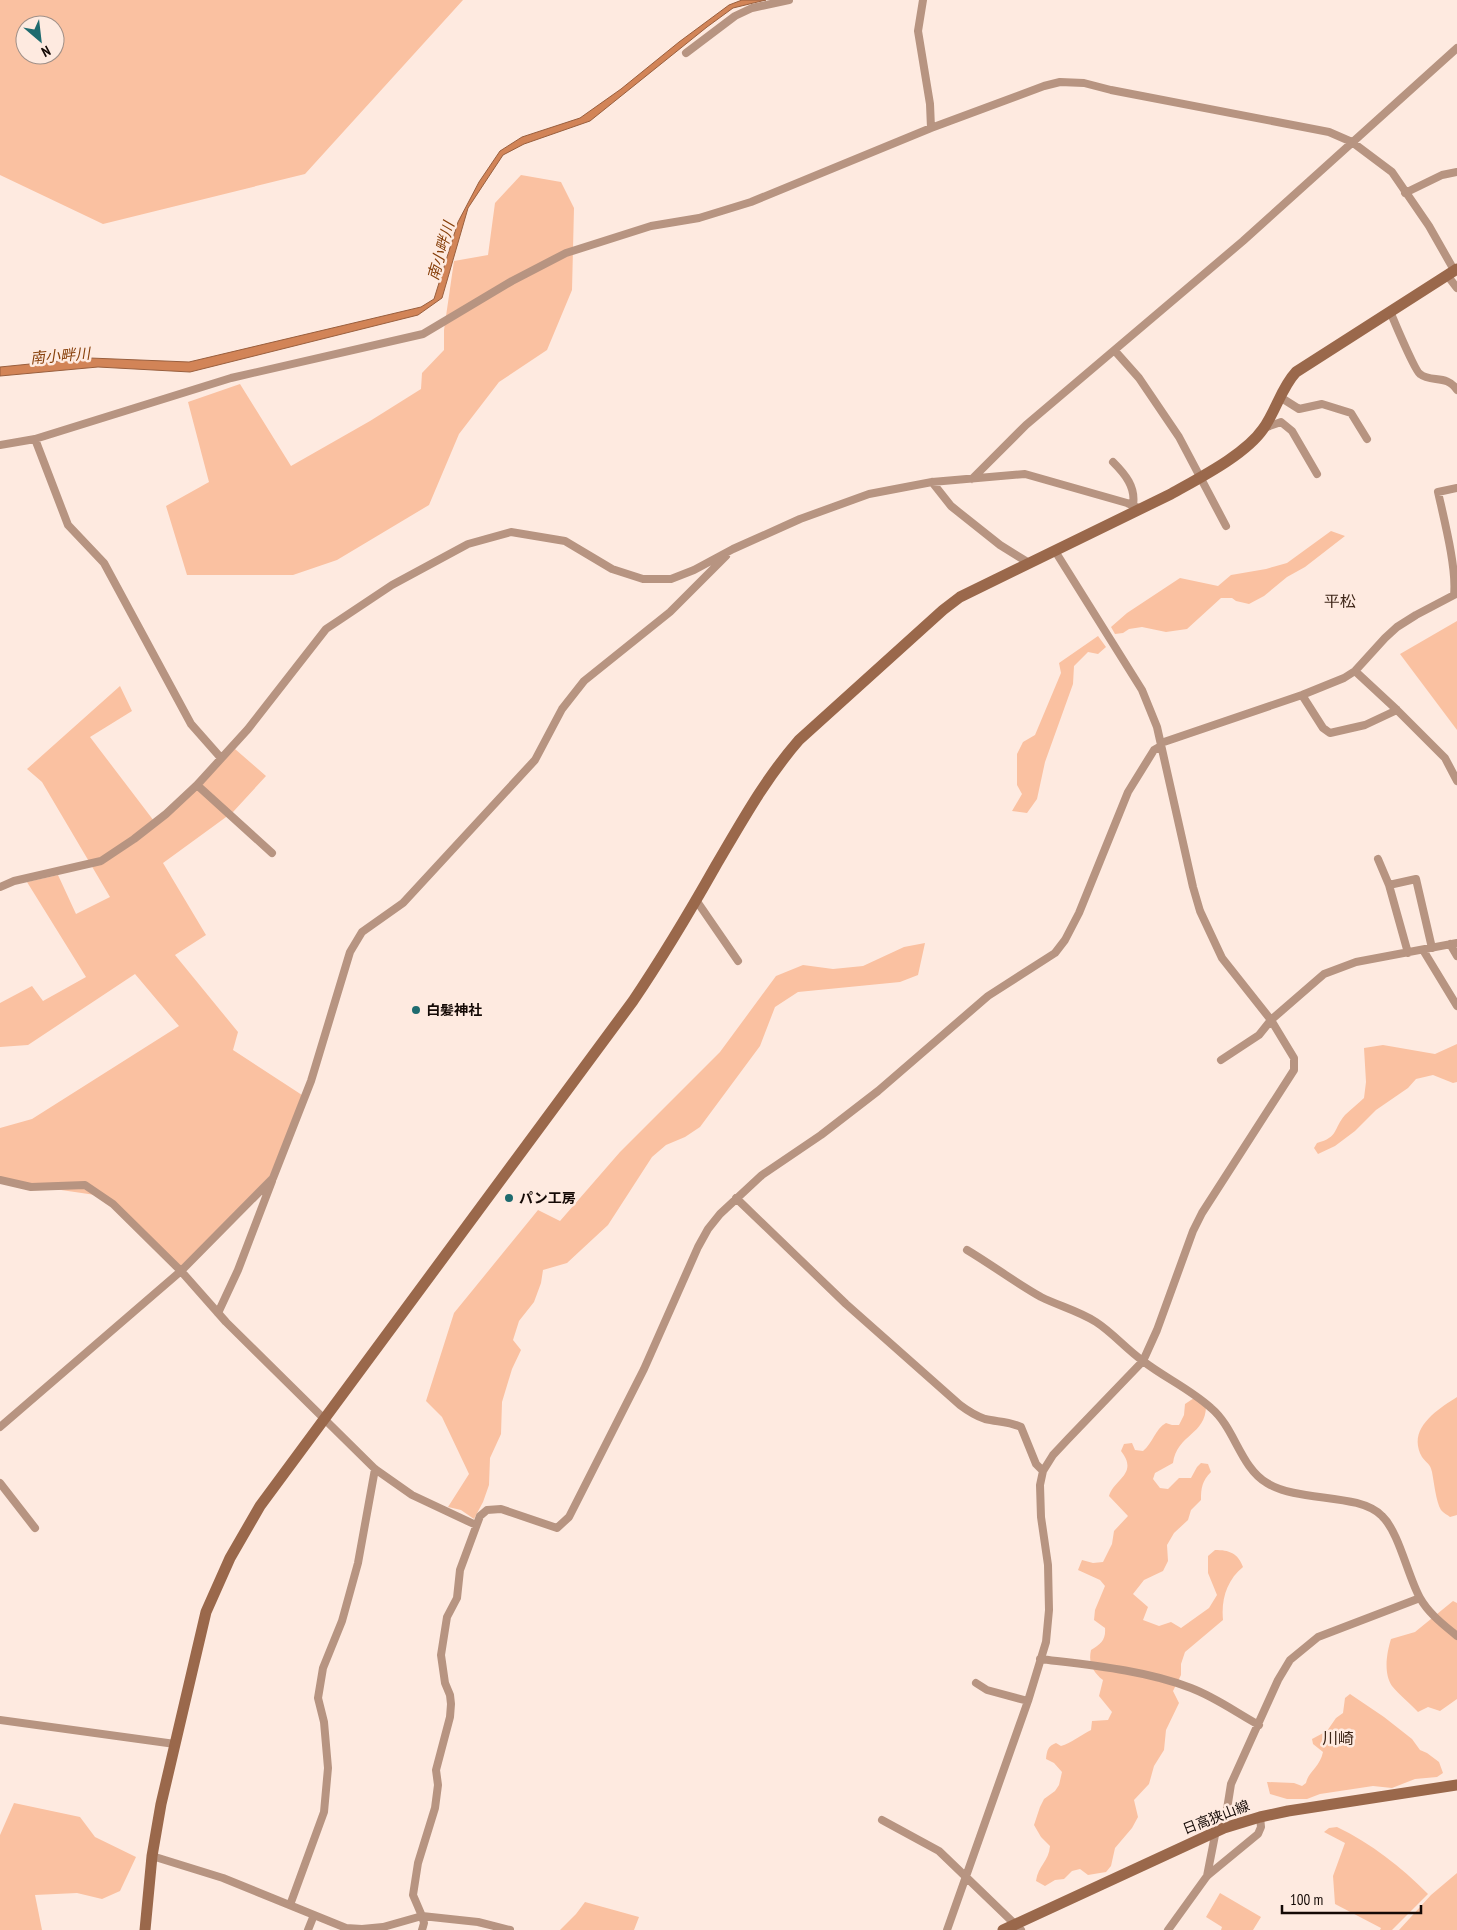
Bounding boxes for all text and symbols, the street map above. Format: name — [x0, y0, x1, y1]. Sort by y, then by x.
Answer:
north arrow — [15, 15, 65, 65]
text: N — [39, 42, 54, 61]
water label: 南小畔川 — [423, 217, 458, 282]
water label: 南小畔川 — [29, 343, 93, 368]
district label: 平松 — [1324, 591, 1356, 611]
place label: 白髪神社 — [426, 1001, 482, 1019]
marker: 白髪神社 — [410, 1004, 422, 1016]
place label: パン工房 — [519, 1189, 576, 1207]
marker: パン工房 — [503, 1192, 515, 1204]
district label: 川崎 — [1322, 1728, 1354, 1748]
street label: 日高狭山線 — [1180, 1796, 1252, 1838]
scale bar — [1282, 1882, 1421, 1914]
text: 100 m — [1290, 1890, 1323, 1909]

